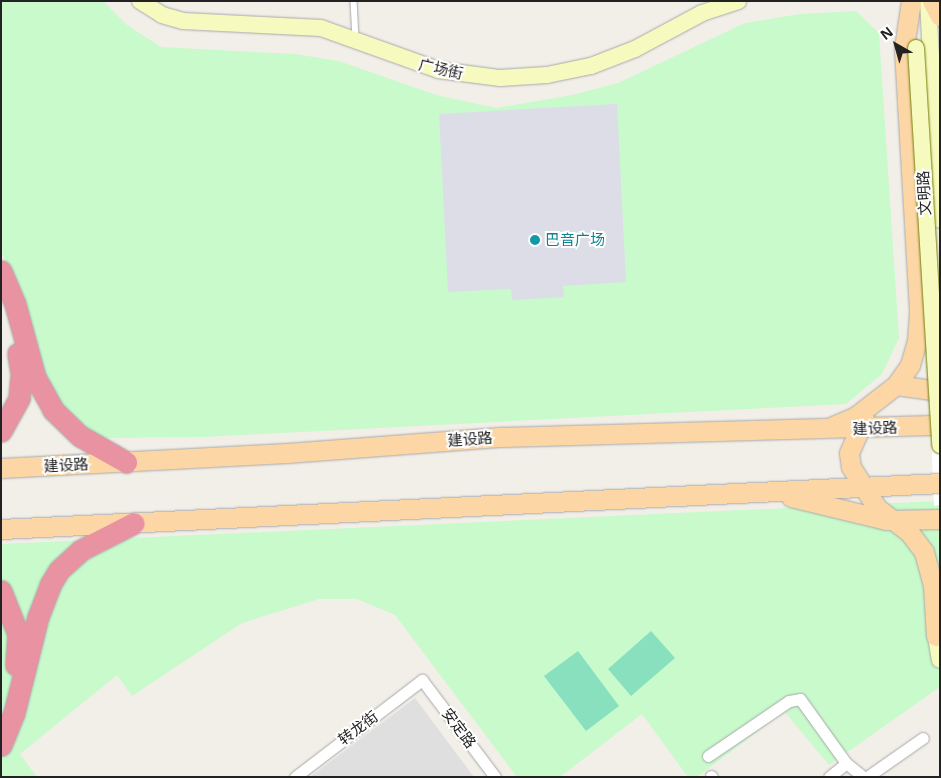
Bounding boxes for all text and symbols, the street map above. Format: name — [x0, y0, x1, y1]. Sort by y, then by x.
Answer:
north arrow — [871, 20, 921, 70]
text: N — [876, 22, 897, 44]
street label: 广场街 — [417, 55, 465, 83]
street label: 文明路 — [914, 170, 934, 216]
place label: 巴音广场 — [545, 231, 605, 249]
marker: 巴音广场 — [529, 234, 541, 246]
street label: 建设路 — [852, 418, 898, 438]
street label: 建设路 — [447, 428, 493, 450]
street label: 建设路 — [43, 455, 89, 475]
street label: 安定路 — [438, 705, 480, 751]
street label: 转龙街 — [335, 707, 381, 749]

